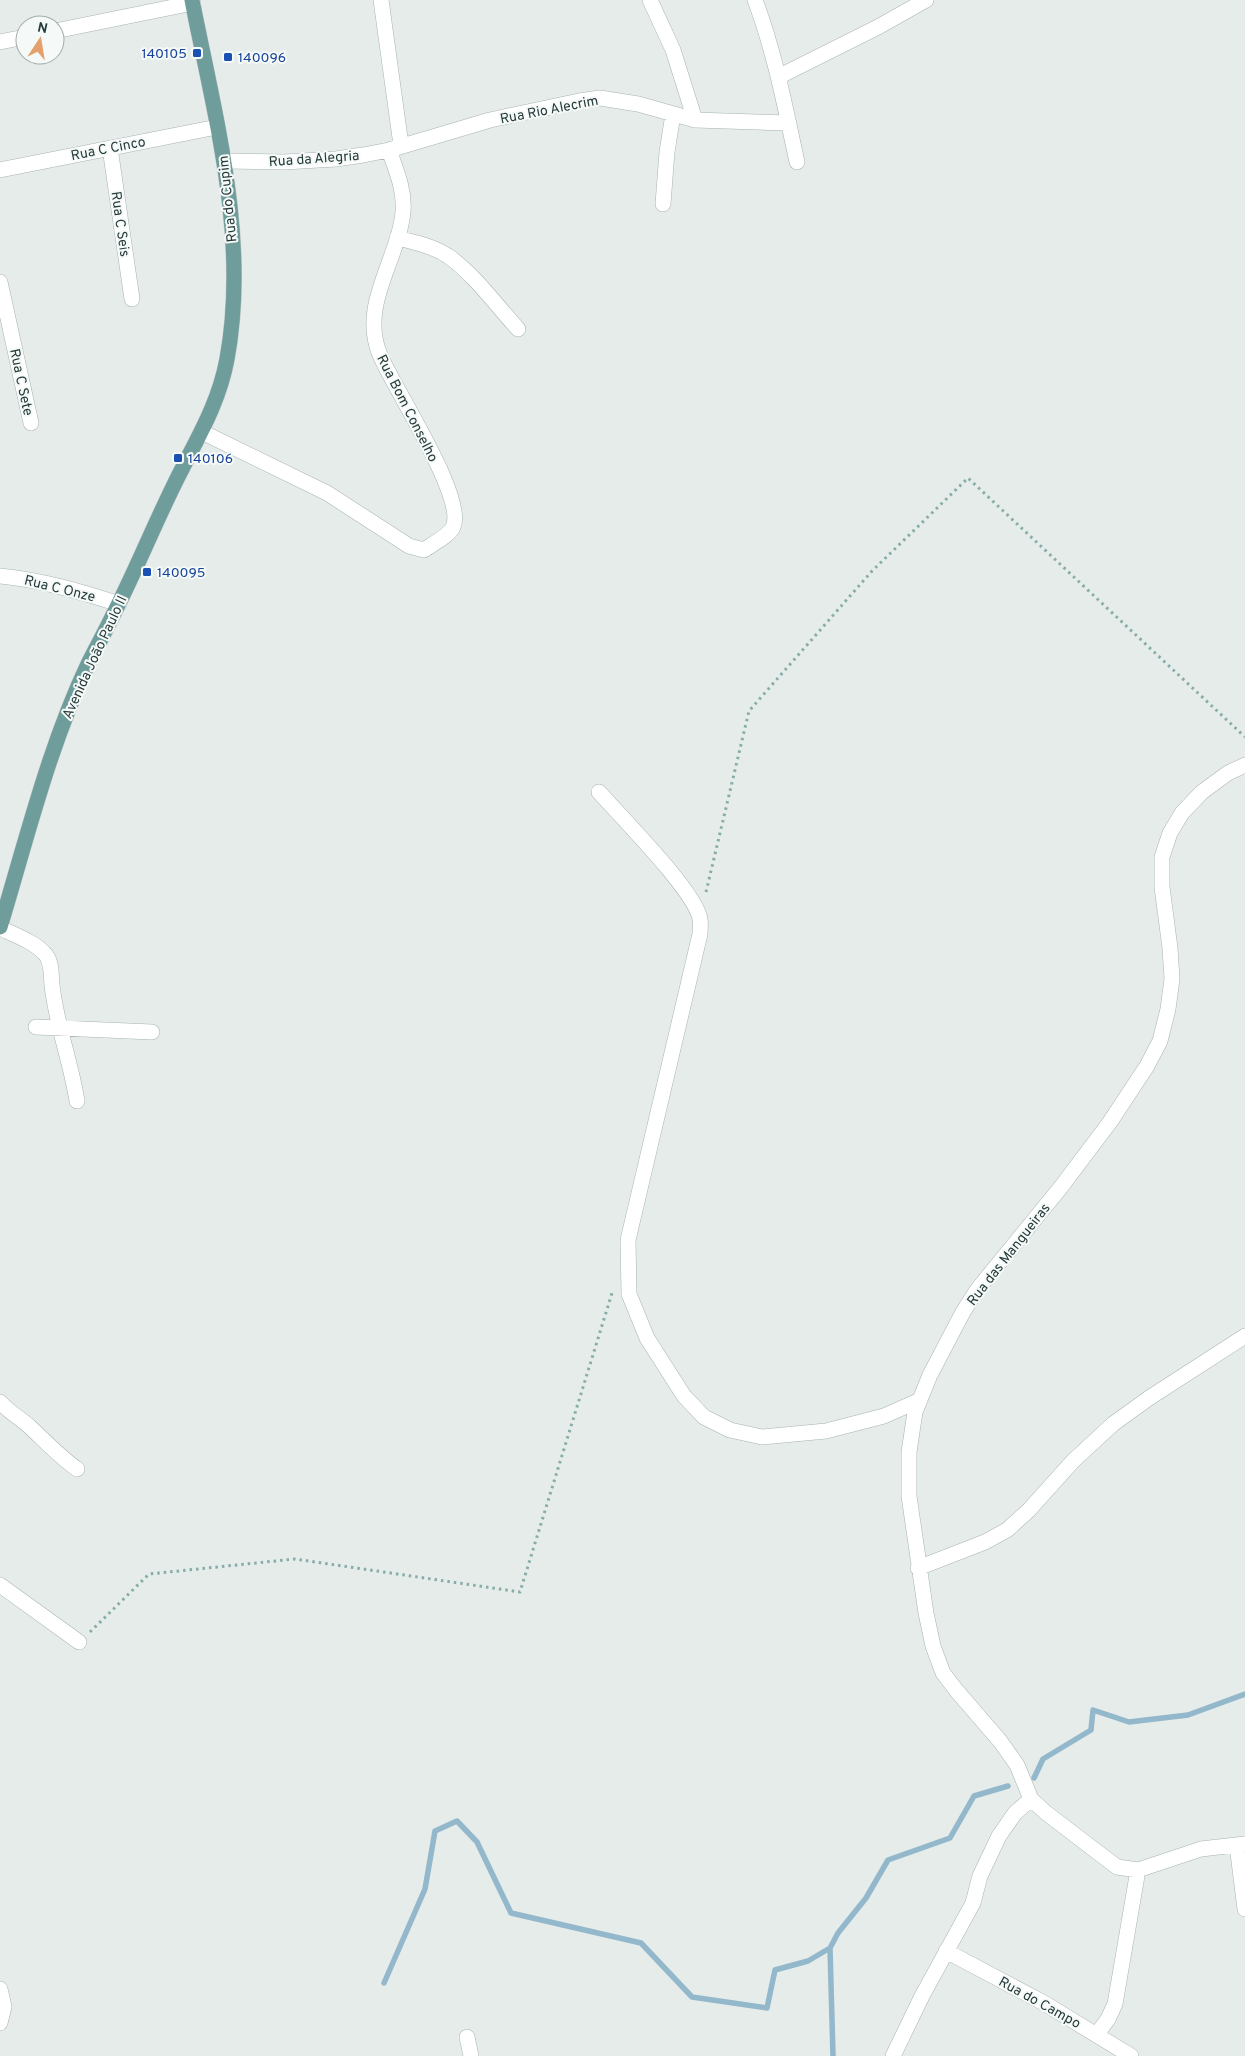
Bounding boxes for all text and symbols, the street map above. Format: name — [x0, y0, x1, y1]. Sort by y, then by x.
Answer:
north arrow — [15, 15, 65, 65]
text: N — [36, 19, 49, 38]
place label: 140105 — [141, 46, 187, 63]
marker: 140105 — [191, 47, 203, 59]
place label: 140096 — [238, 50, 286, 67]
marker: 140096 — [222, 51, 234, 63]
street label: Rua Rio Alecrim — [499, 93, 600, 128]
street label: Rua C Cinco — [70, 134, 147, 165]
street label: Rua da Alegria — [268, 148, 360, 171]
street label: Rua do Cupim — [215, 155, 241, 243]
street label: Rua C Seis — [107, 190, 133, 258]
street label: Rua C Sete — [5, 347, 36, 417]
street label: Rua Bom Conselho — [372, 352, 441, 465]
place label: 140106 — [188, 451, 233, 468]
marker: 140106 — [172, 452, 184, 464]
place label: 140095 — [157, 565, 206, 582]
marker: 140095 — [141, 566, 153, 578]
street label: Rua C Onze — [22, 572, 97, 606]
street label: Avenida João Paulo II — [59, 593, 131, 722]
street label: Rua das Mangueiras — [964, 1200, 1054, 1309]
street label: Rua do Campo — [995, 1974, 1083, 2033]

